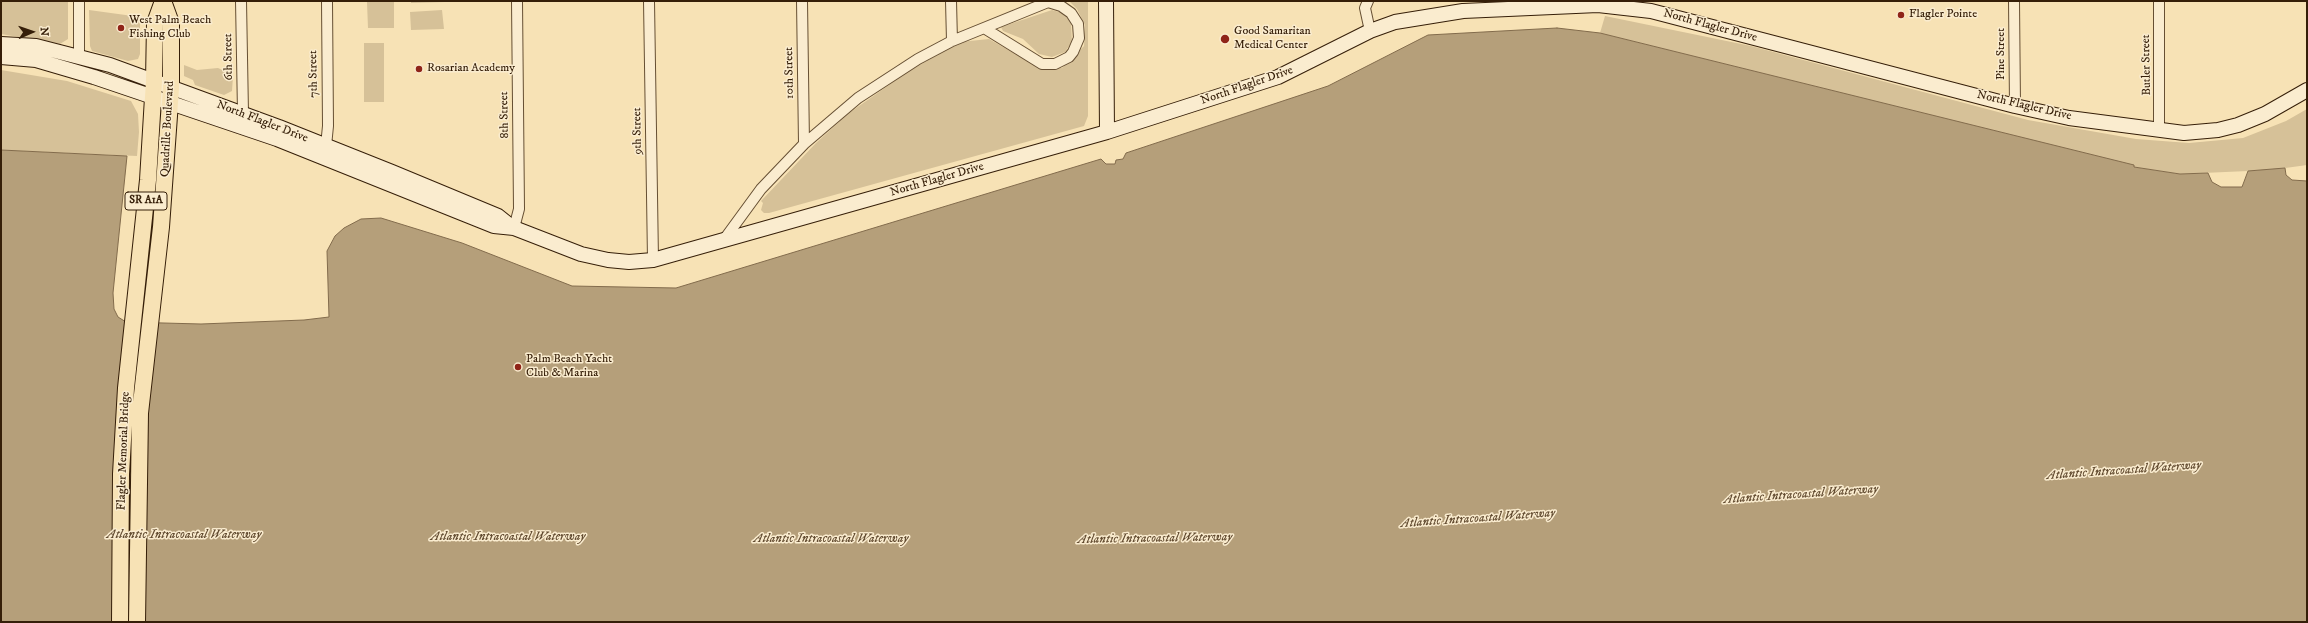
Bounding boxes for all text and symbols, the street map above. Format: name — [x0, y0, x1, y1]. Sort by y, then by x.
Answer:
street label: North Flagler Drive — [1661, 7, 1759, 45]
place label: Flagler Pointe — [1909, 8, 1977, 22]
marker: Flagler Pointe — [1896, 10, 1906, 20]
north arrow — [12, 12, 52, 52]
place label: West Palm Beach Fishing Club — [129, 14, 211, 42]
marker: West Palm Beach Fishing Club — [116, 23, 126, 33]
place label: Good Samaritan Medical Center — [1234, 25, 1311, 53]
text: N — [37, 27, 51, 36]
street label: Pine Street — [1995, 28, 2009, 80]
street label: 6th Street — [221, 33, 237, 81]
marker: Good Samaritan Medical Center — [1219, 33, 1231, 45]
street label: Butler Street — [2139, 34, 2155, 96]
street label: 10th Street — [782, 47, 798, 99]
street label: 7th Street — [306, 50, 322, 98]
place label: Rosarian Academy — [427, 62, 515, 76]
street label: North Flagler Drive — [1199, 63, 1295, 109]
marker: Rosarian Academy — [414, 64, 424, 74]
street label: Quadrille Boulevard — [158, 80, 178, 178]
street label: North Flagler Drive — [1975, 88, 2073, 124]
street label: 8th Street — [497, 91, 513, 139]
street label: North Flagler Drive — [214, 98, 310, 146]
street label: 9th Street — [630, 107, 646, 155]
street label: North Flagler Drive — [889, 160, 985, 200]
road number: SR A1A — [125, 192, 167, 210]
place label: Palm Beach Yacht Club & Marina — [526, 353, 612, 381]
marker: Palm Beach Yacht Club & Marina — [513, 362, 523, 372]
street label: Flagler Memorial Bridge — [115, 391, 133, 511]
water label: Atlantic Intracoastal Waterway — [2046, 458, 2202, 484]
water label: Atlantic Intracoastal Waterway — [1723, 482, 1879, 508]
water label: Atlantic Intracoastal Waterway — [1400, 506, 1556, 532]
water label: Atlantic Intracoastal Waterway — [107, 527, 261, 543]
water label: Atlantic Intracoastal Waterway — [431, 529, 585, 545]
water label: Atlantic Intracoastal Waterway — [1078, 530, 1232, 548]
water label: Atlantic Intracoastal Waterway — [754, 531, 908, 547]

